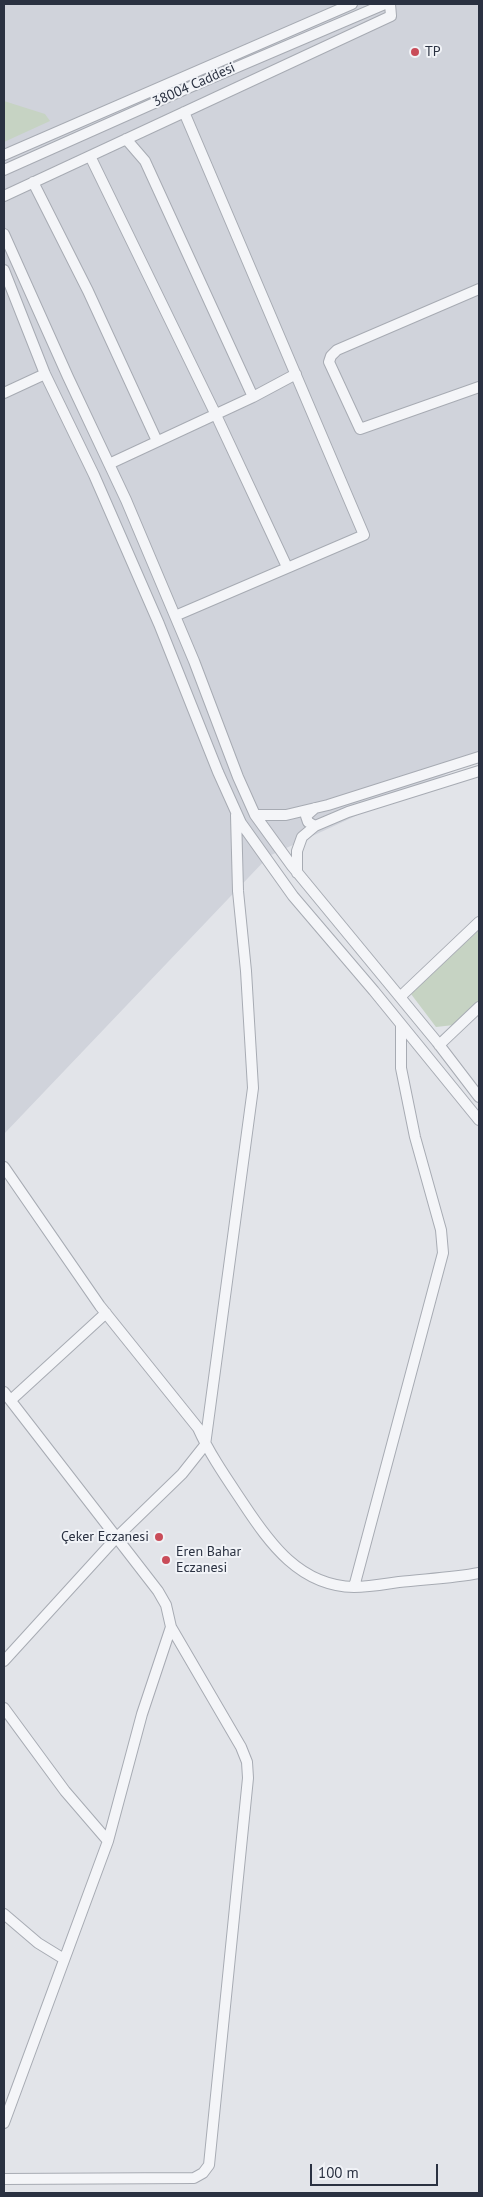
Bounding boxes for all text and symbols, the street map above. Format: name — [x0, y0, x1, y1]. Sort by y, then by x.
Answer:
place label: TP — [425, 44, 441, 60]
marker: TP — [409, 46, 421, 58]
street label: 38004 Caddesi — [150, 59, 238, 111]
place label: Çeker Eczanesi — [61, 1529, 149, 1545]
marker: Çeker Eczanesi — [153, 1531, 165, 1543]
place label: Eren Bahar Eczanesi — [176, 1544, 241, 1576]
marker: Eren Bahar Eczanesi — [160, 1554, 172, 1566]
scale bar — [313, 2154, 440, 2186]
text: 100 m — [318, 2163, 359, 2182]

